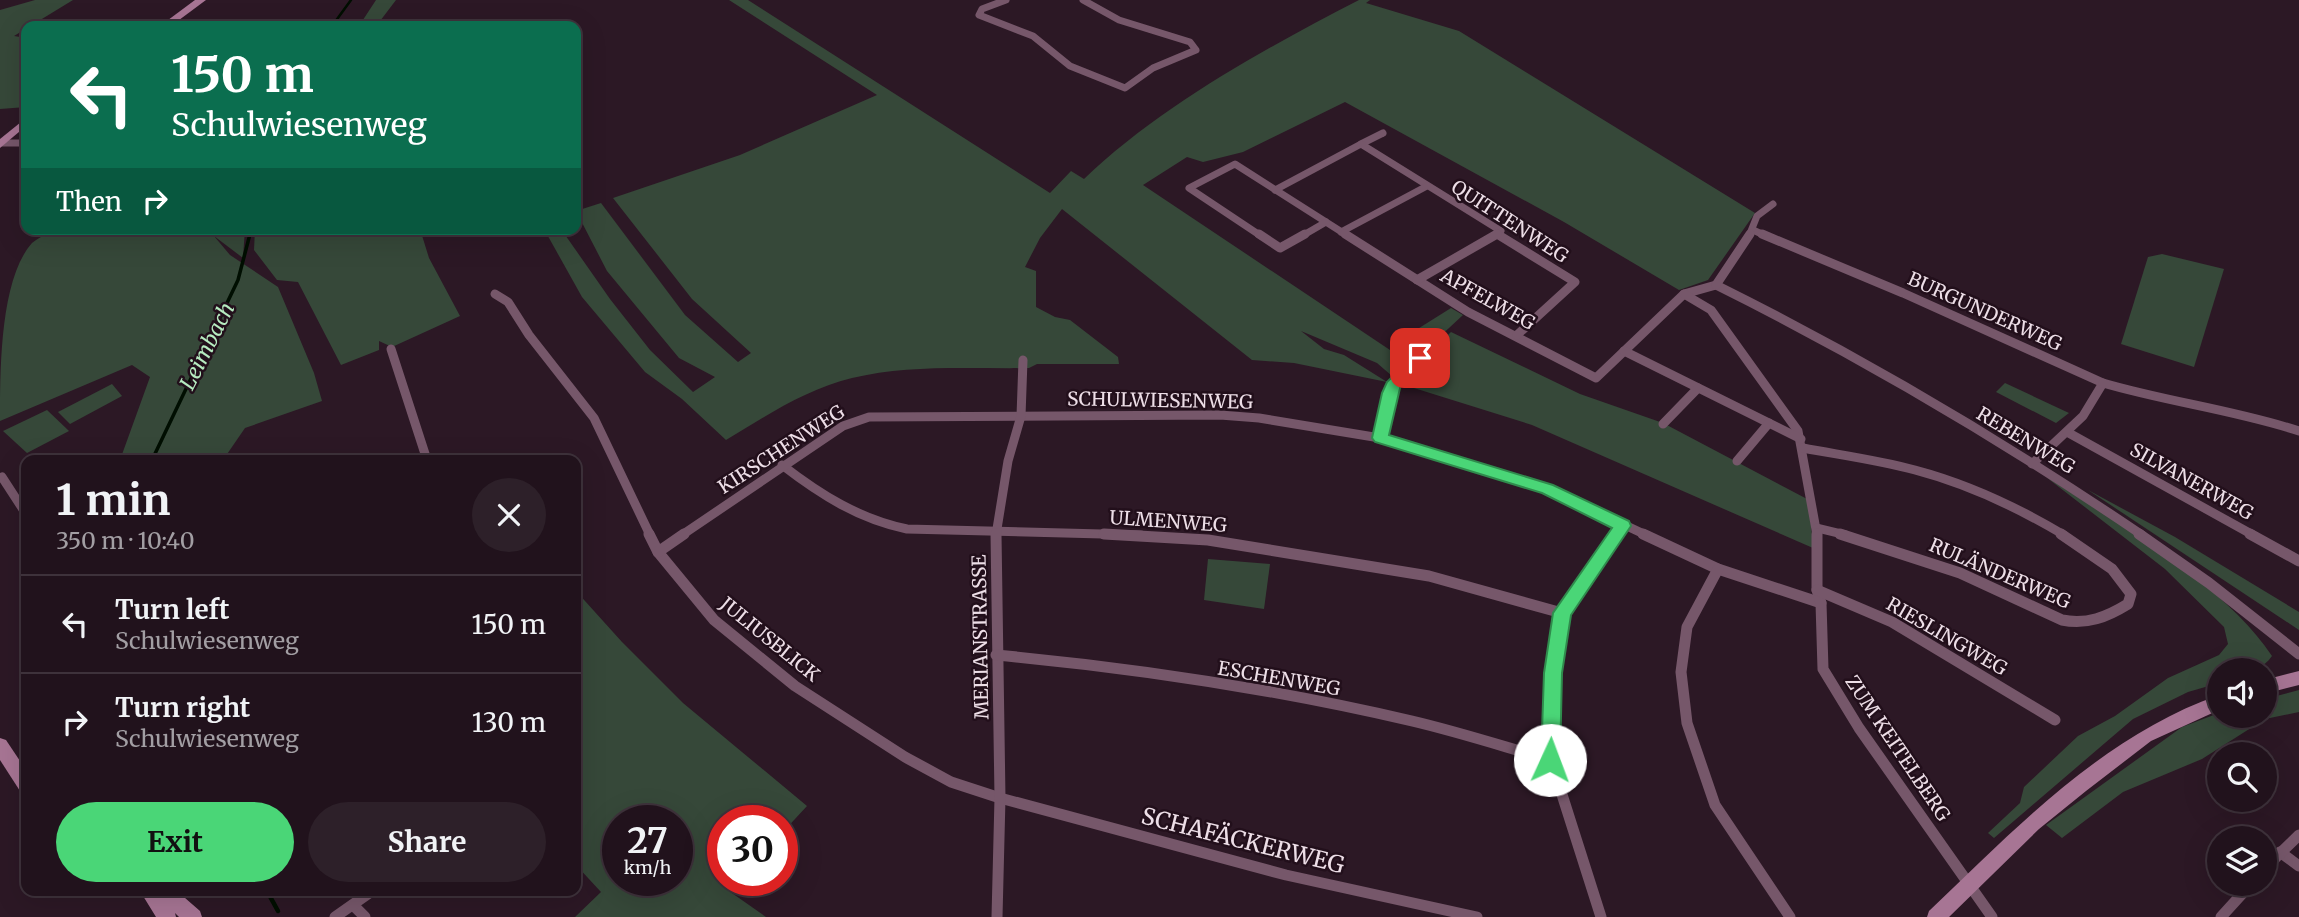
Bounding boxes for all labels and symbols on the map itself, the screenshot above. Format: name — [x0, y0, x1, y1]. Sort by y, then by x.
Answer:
street label: QUITTENWEG — [1447, 174, 1573, 268]
street label: APFELWEG — [1436, 263, 1540, 335]
street label: BURGUNDERWEG — [1904, 266, 2066, 356]
water label: Leimbach — [174, 298, 240, 394]
pin — [1390, 328, 1450, 388]
street label: SCHULWIESENWEG — [1067, 386, 1253, 414]
street label: KIRSCHENWEG — [713, 399, 849, 499]
street label: REBENWEG — [1972, 401, 2080, 479]
street label: SILVANERWEG — [2126, 437, 2258, 525]
street label: ULMENWEG — [1109, 505, 1228, 537]
street label: RULÄNDERWEG — [1926, 532, 2074, 614]
street label: MERIANSTRASSE — [967, 554, 993, 720]
street label: JULIUSBLICK — [715, 591, 825, 687]
street label: RIESLINGWEG — [1882, 592, 2012, 680]
street label: ESCHENWEG — [1216, 655, 1342, 701]
street label: ZUM KEITELBERG — [1840, 670, 1956, 826]
position arrow — [1513, 723, 1587, 797]
street label: SCHAFÄCKERWEG — [1139, 801, 1348, 879]
speed limit sign: 30 — [707, 805, 798, 896]

